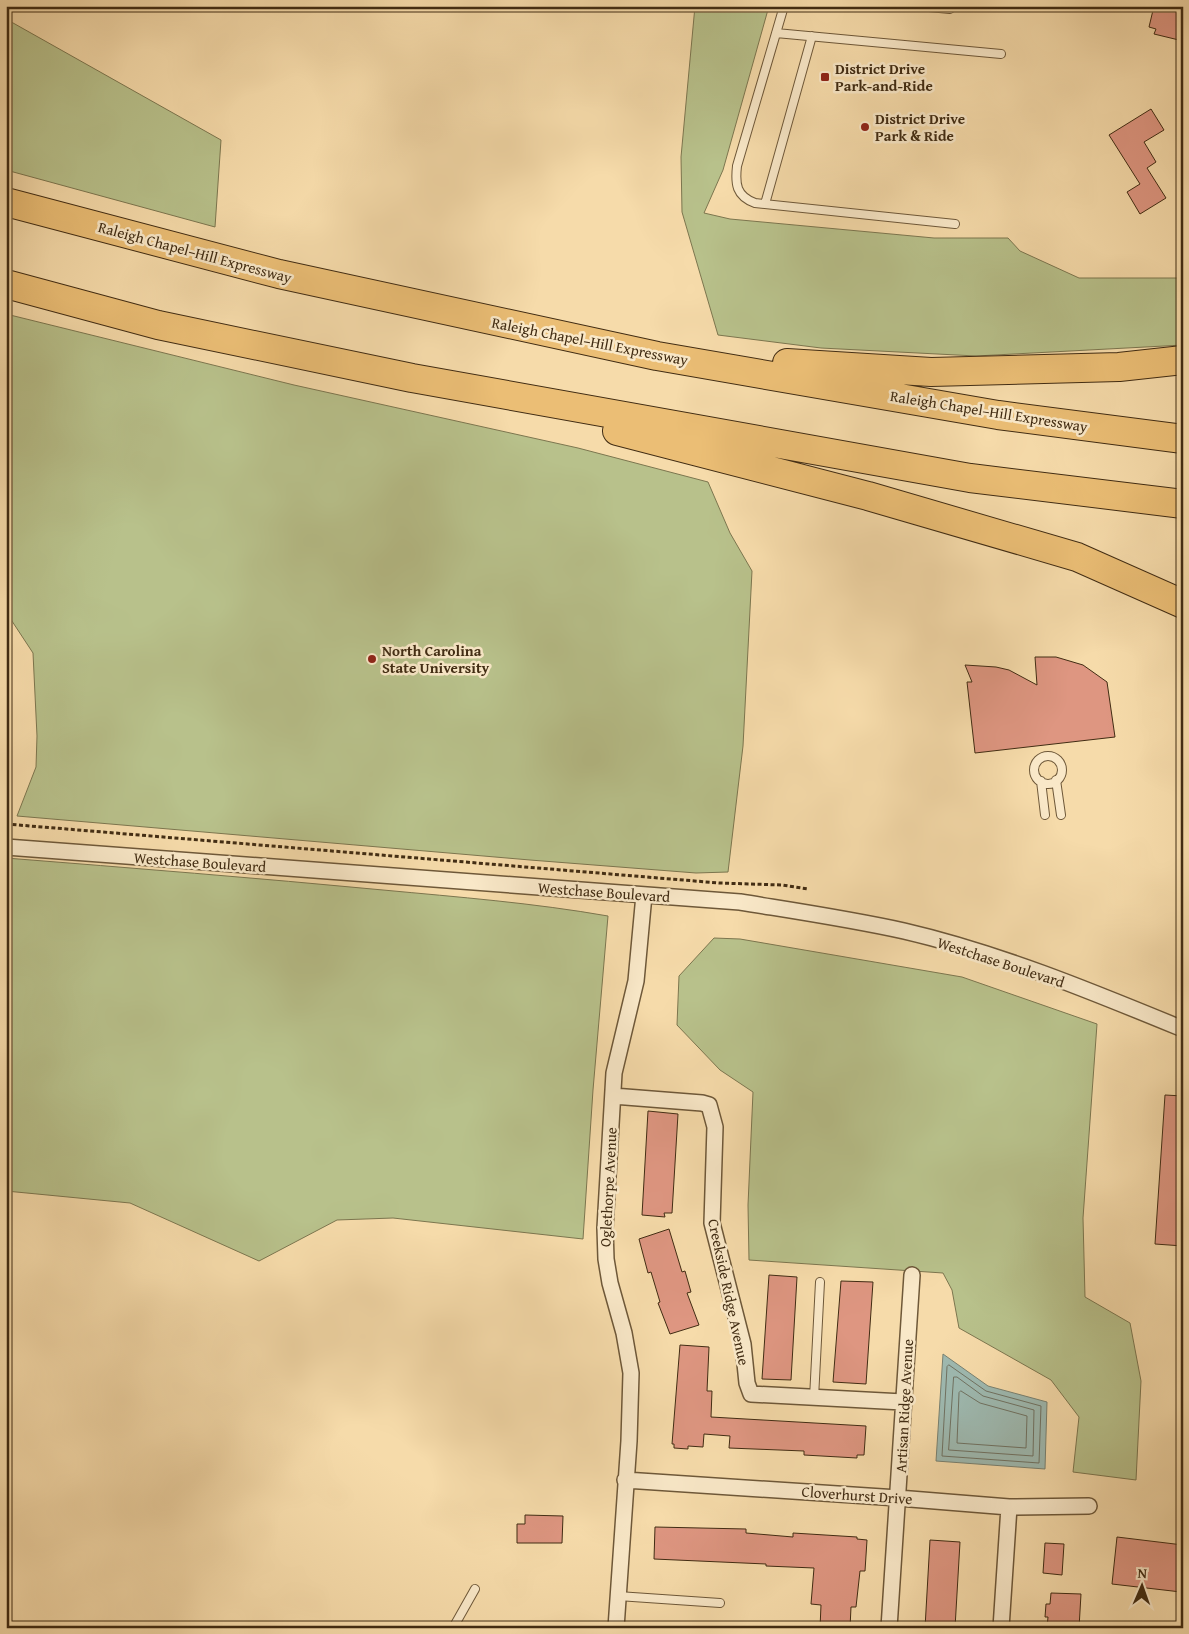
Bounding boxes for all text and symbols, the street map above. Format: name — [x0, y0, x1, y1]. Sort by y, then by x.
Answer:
place label: District Drive Park-and-Ride — [835, 58, 933, 96]
marker: District Drive Park-and-Ride — [819, 71, 831, 83]
place label: District Drive Park & Ride — [875, 108, 965, 146]
marker: District Drive Park & Ride — [859, 121, 871, 133]
street label: Raleigh Chapel–Hill Expressway — [96, 216, 295, 288]
street label: Raleigh Chapel–Hill Expressway — [490, 312, 690, 370]
street label: Raleigh Chapel–Hill Expressway — [889, 385, 1090, 437]
place label: North Carolina State University — [382, 640, 490, 678]
marker: North Carolina State University — [366, 653, 378, 665]
street label: Westchase Boulevard — [133, 847, 267, 877]
street label: Westchase Boulevard — [537, 877, 671, 907]
street label: Westchase Boulevard — [935, 932, 1067, 992]
street label: Oglethorpe Avenue — [594, 1127, 622, 1247]
street label: Creekside Ridge Avenue — [703, 1217, 755, 1367]
street label: Artisan Ridge Avenue — [890, 1338, 918, 1474]
street label: Cloverhurst Drive — [801, 1481, 913, 1509]
north arrow — [1116, 1562, 1166, 1612]
text: N — [1137, 1563, 1148, 1583]

